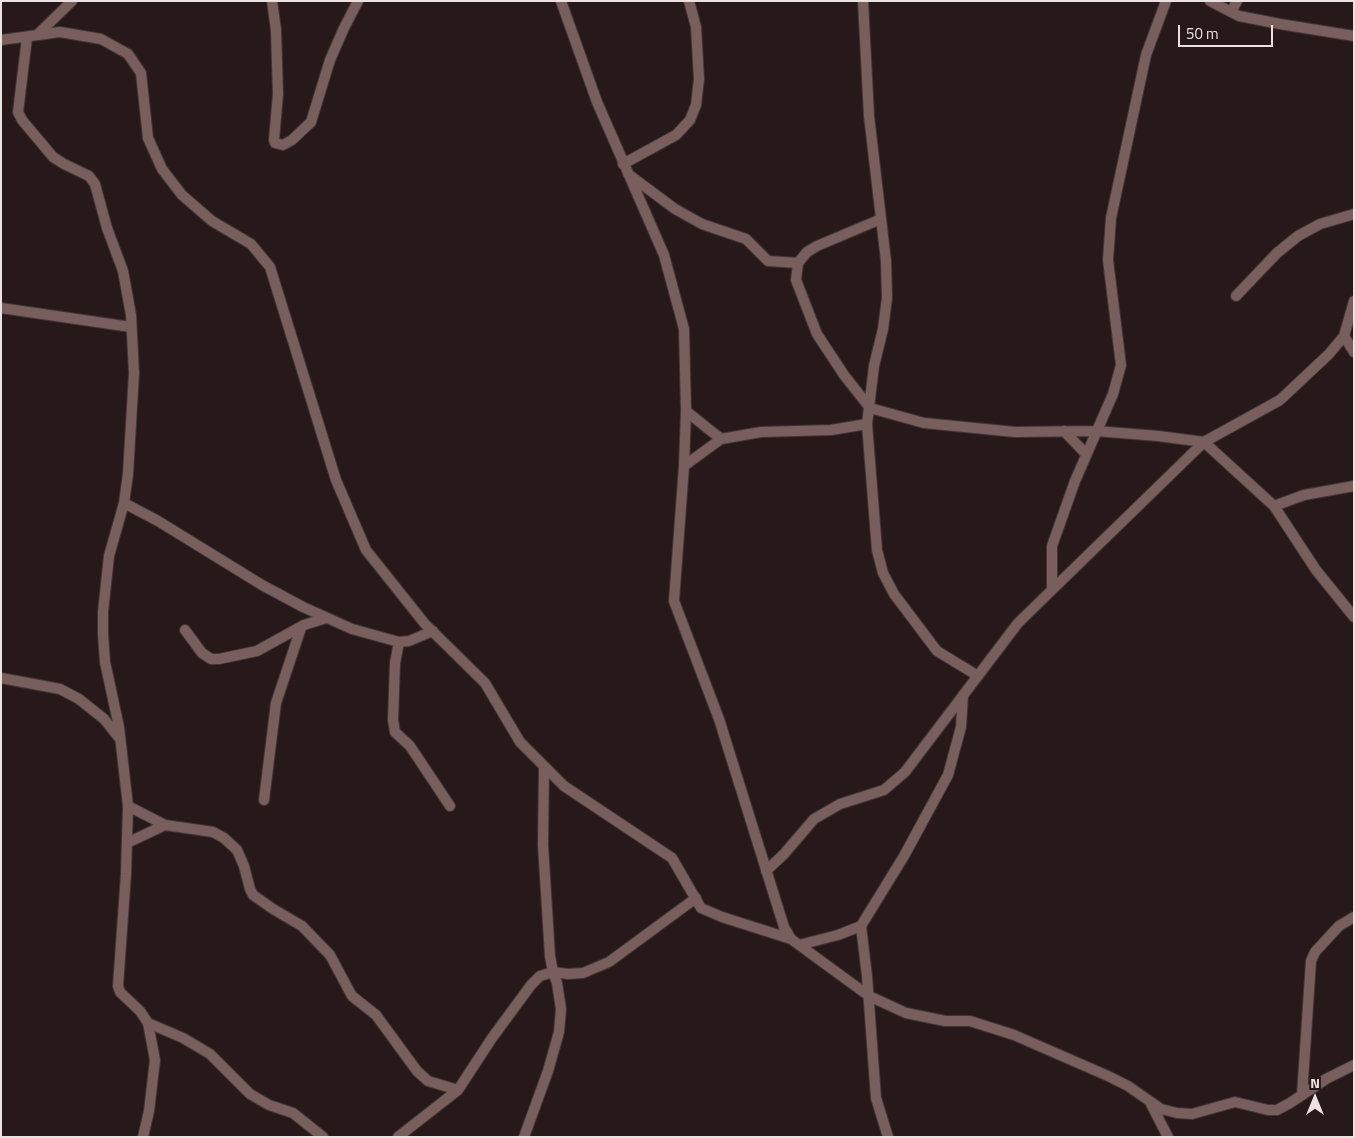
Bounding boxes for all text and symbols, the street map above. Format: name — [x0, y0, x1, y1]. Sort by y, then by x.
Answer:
scale bar — [1180, 15, 1275, 47]
text: 50 m — [1186, 22, 1219, 45]
text: N — [1310, 1072, 1320, 1093]
north arrow — [1290, 1073, 1340, 1123]

